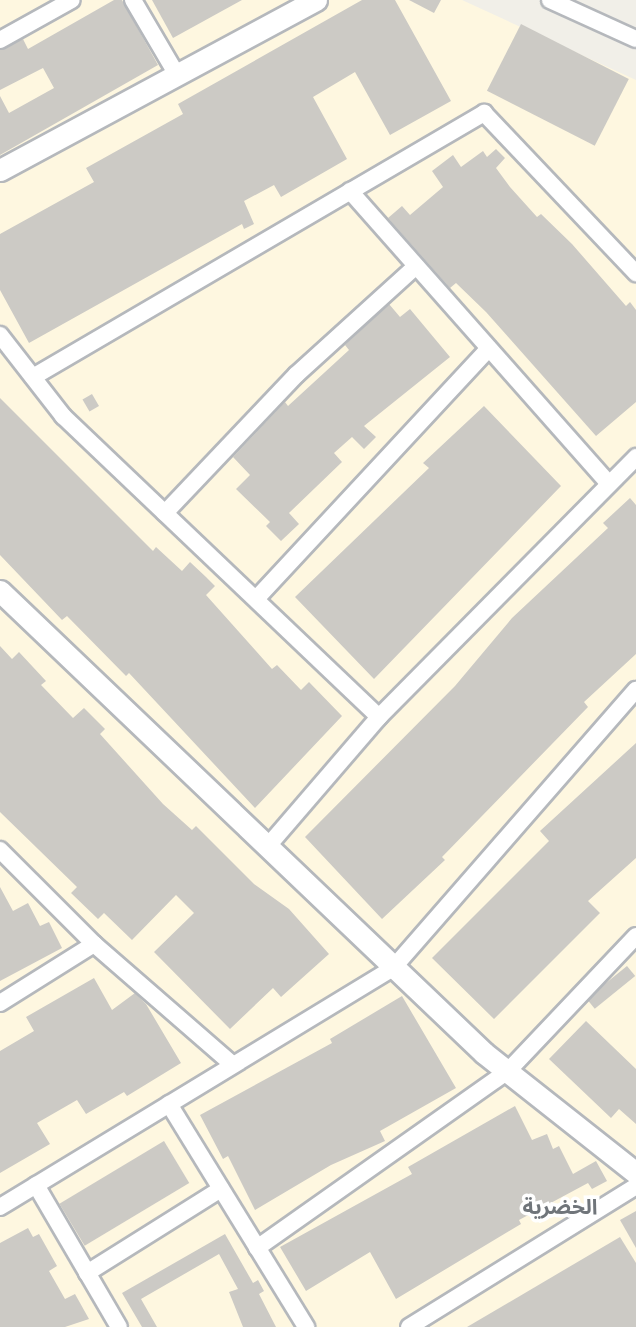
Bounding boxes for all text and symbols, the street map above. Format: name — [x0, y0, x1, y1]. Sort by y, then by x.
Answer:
district label: الخضرية — [523, 1194, 597, 1220]

